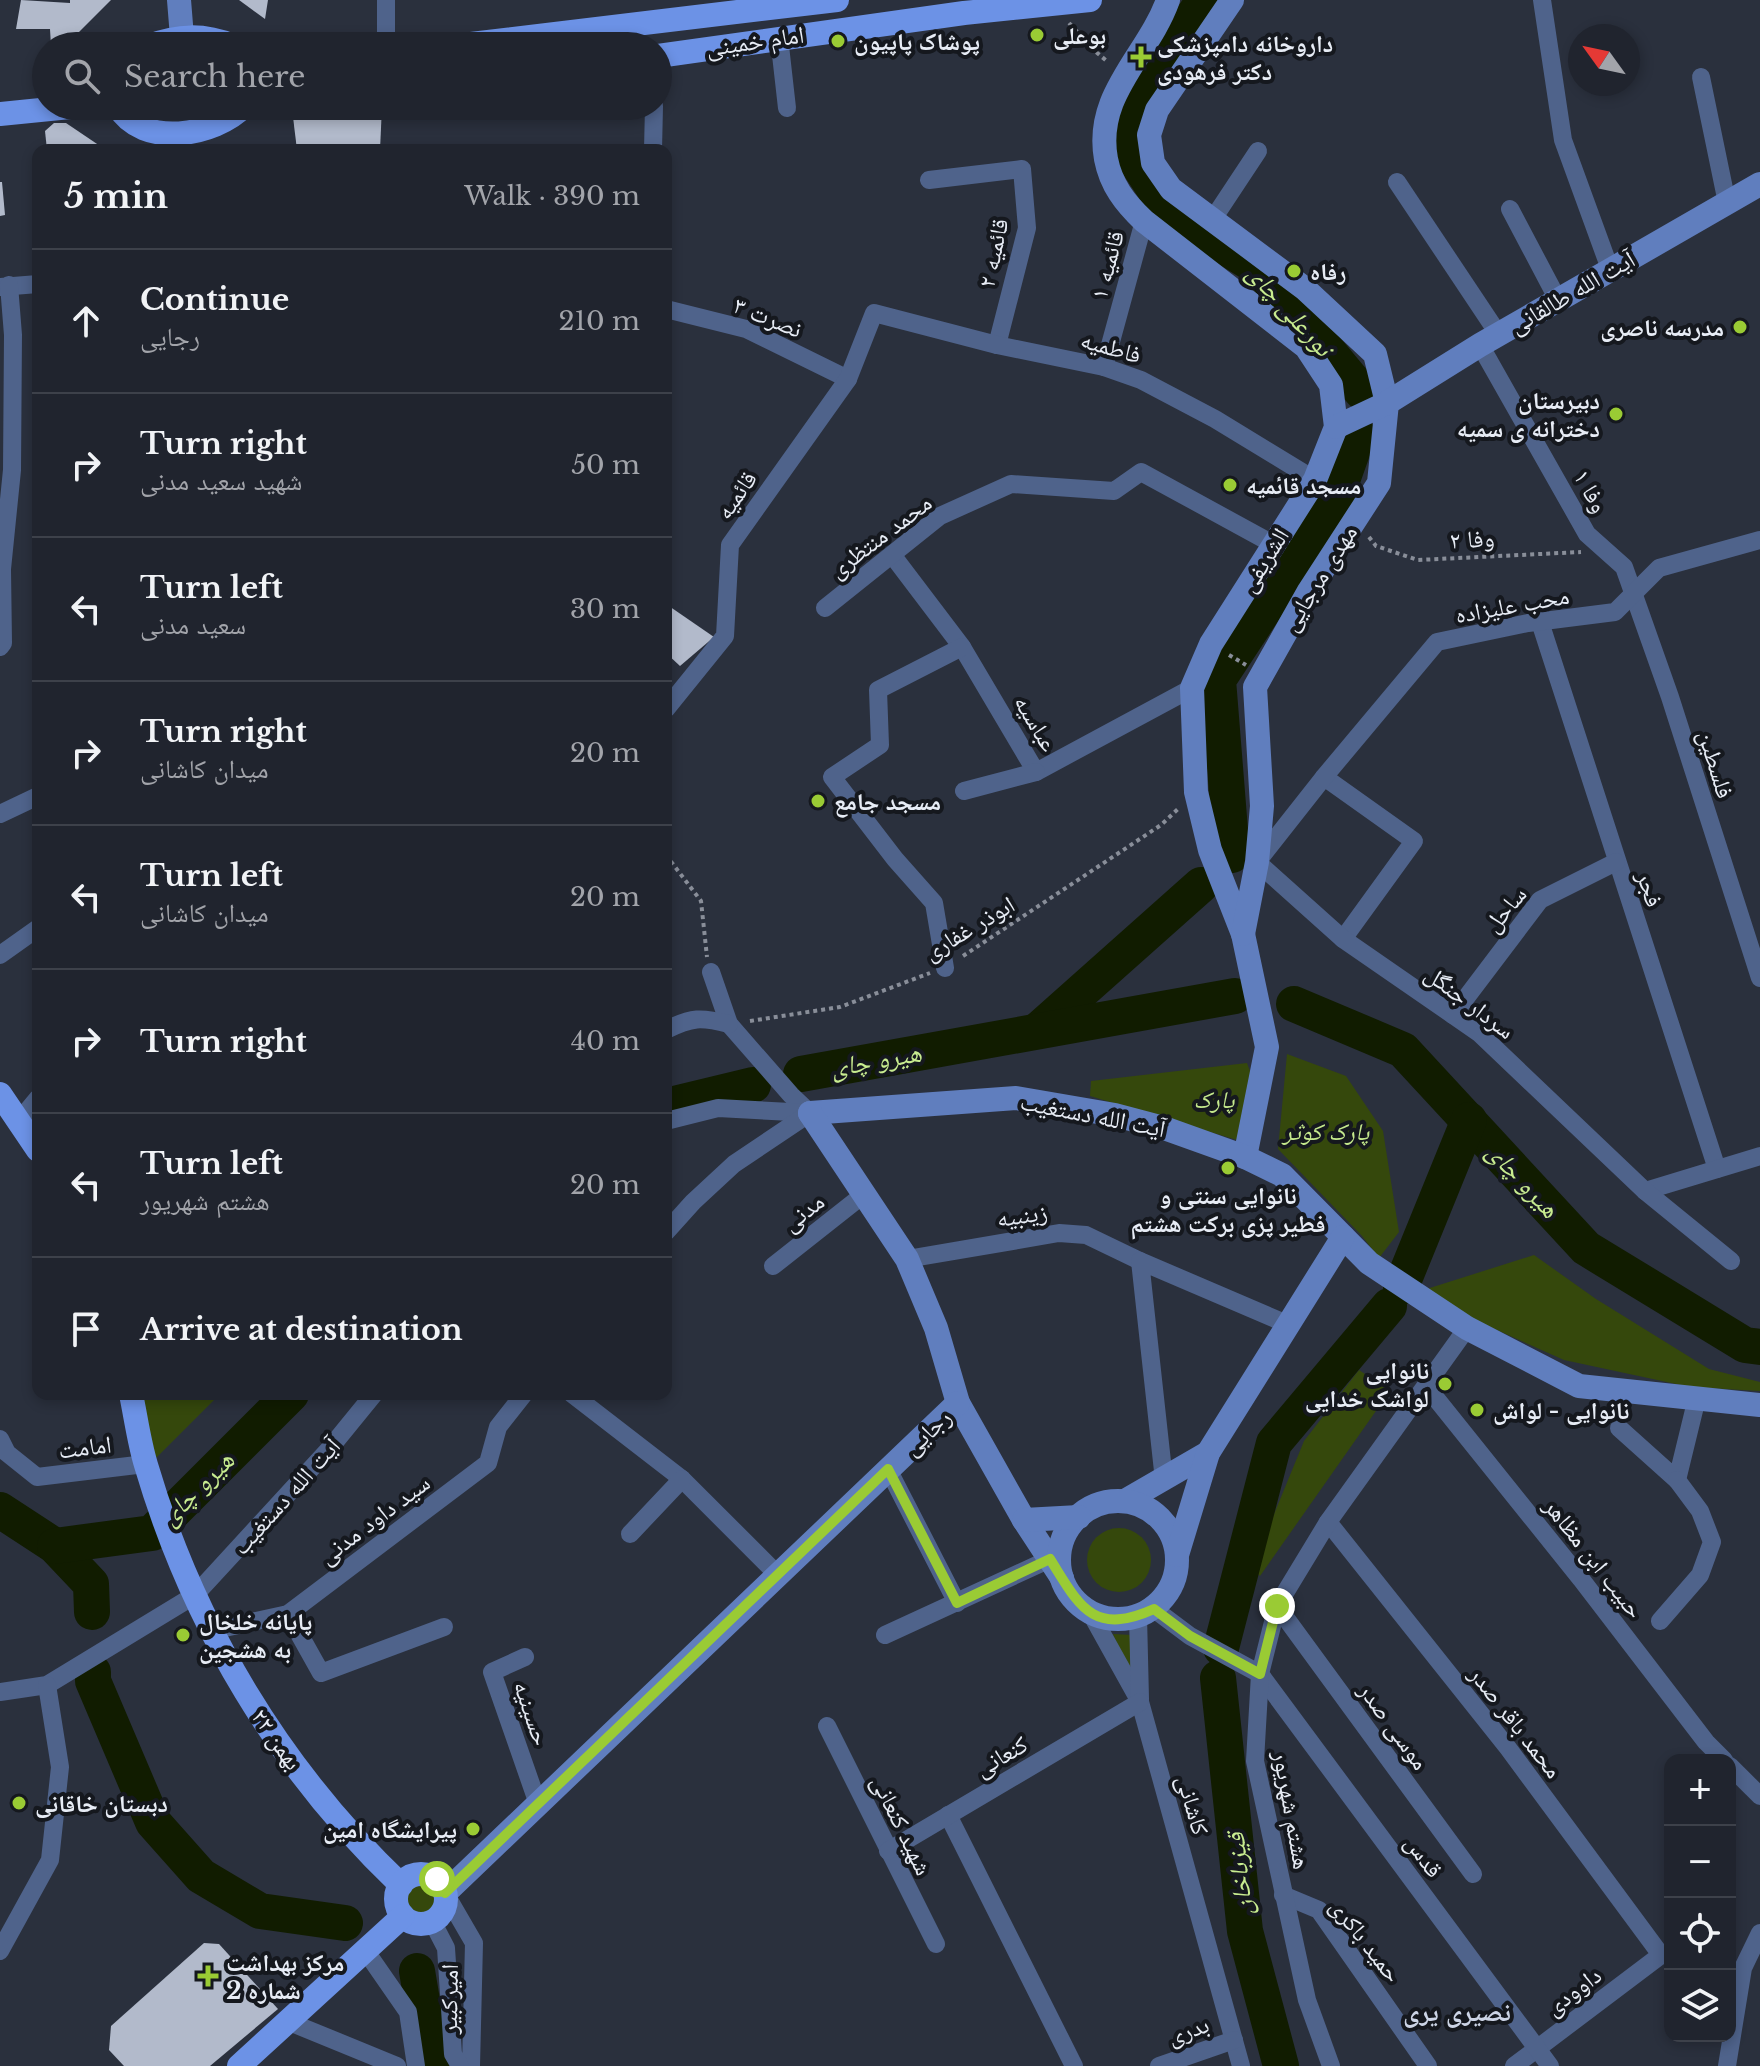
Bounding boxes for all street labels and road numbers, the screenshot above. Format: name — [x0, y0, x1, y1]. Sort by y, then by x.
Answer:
street label: امام خمینی — [704, 20, 806, 64]
street label: قائمیه ۲ — [972, 216, 1014, 290]
street label: قائمیه ۱ — [1084, 228, 1130, 302]
street label: آیت الله طالقانی — [1504, 244, 1641, 340]
street label: نصرت ۳ — [730, 290, 806, 344]
street label: فاطمیه — [1077, 325, 1145, 369]
street label: وفا ۱ — [1567, 464, 1615, 518]
street label: قائمیه — [709, 465, 763, 525]
street label: محمد منتظری — [823, 488, 937, 584]
street label: مهدی مرجایی — [1275, 519, 1363, 637]
street label: الشریفی — [1233, 522, 1295, 598]
street label: وفا ۲ — [1449, 523, 1495, 555]
street label: محب علیزاده — [1453, 581, 1571, 629]
street label: عباسیه — [1008, 690, 1064, 756]
street label: فلسطین — [1692, 726, 1740, 802]
street label: فجر — [1630, 867, 1669, 910]
street label: ساحل — [1477, 880, 1533, 938]
street label: ابوذر غفاری — [918, 890, 1020, 966]
street label: سردار جنگل — [1419, 959, 1521, 1045]
street label: آیت الله دستغیب — [1018, 1087, 1169, 1143]
street label: مدنی — [776, 1187, 830, 1237]
street label: زینبیه — [995, 1197, 1049, 1233]
street label: رجایی — [897, 1403, 957, 1461]
street label: امامت — [57, 1429, 113, 1465]
street label: آیت الله دستغیب — [226, 1431, 347, 1560]
street label: سید داود مدنی — [313, 1468, 435, 1570]
street label: حبیب ابن مظاهر — [1537, 1491, 1650, 1624]
street label: محمد باقر صدر — [1463, 1660, 1569, 1784]
street label: موسی صدر — [1352, 1676, 1435, 1775]
street label: حسینیه — [507, 1677, 557, 1749]
street label: ۲۲ بهمن — [246, 1703, 308, 1775]
street label: کنعانی — [969, 1729, 1033, 1783]
street label: هشتم شهریور — [1265, 1748, 1317, 1872]
street label: شهید کنعانی — [865, 1770, 939, 1880]
street label: کاشانی — [1171, 1772, 1215, 1838]
street label: قدس — [1399, 1829, 1449, 1883]
street label: حمید باکری — [1324, 1892, 1408, 1988]
street label: داوودی — [1539, 1960, 1607, 2022]
street label: امیرکبیر — [434, 1964, 464, 2035]
street label: بدری — [1163, 2009, 1213, 2051]

